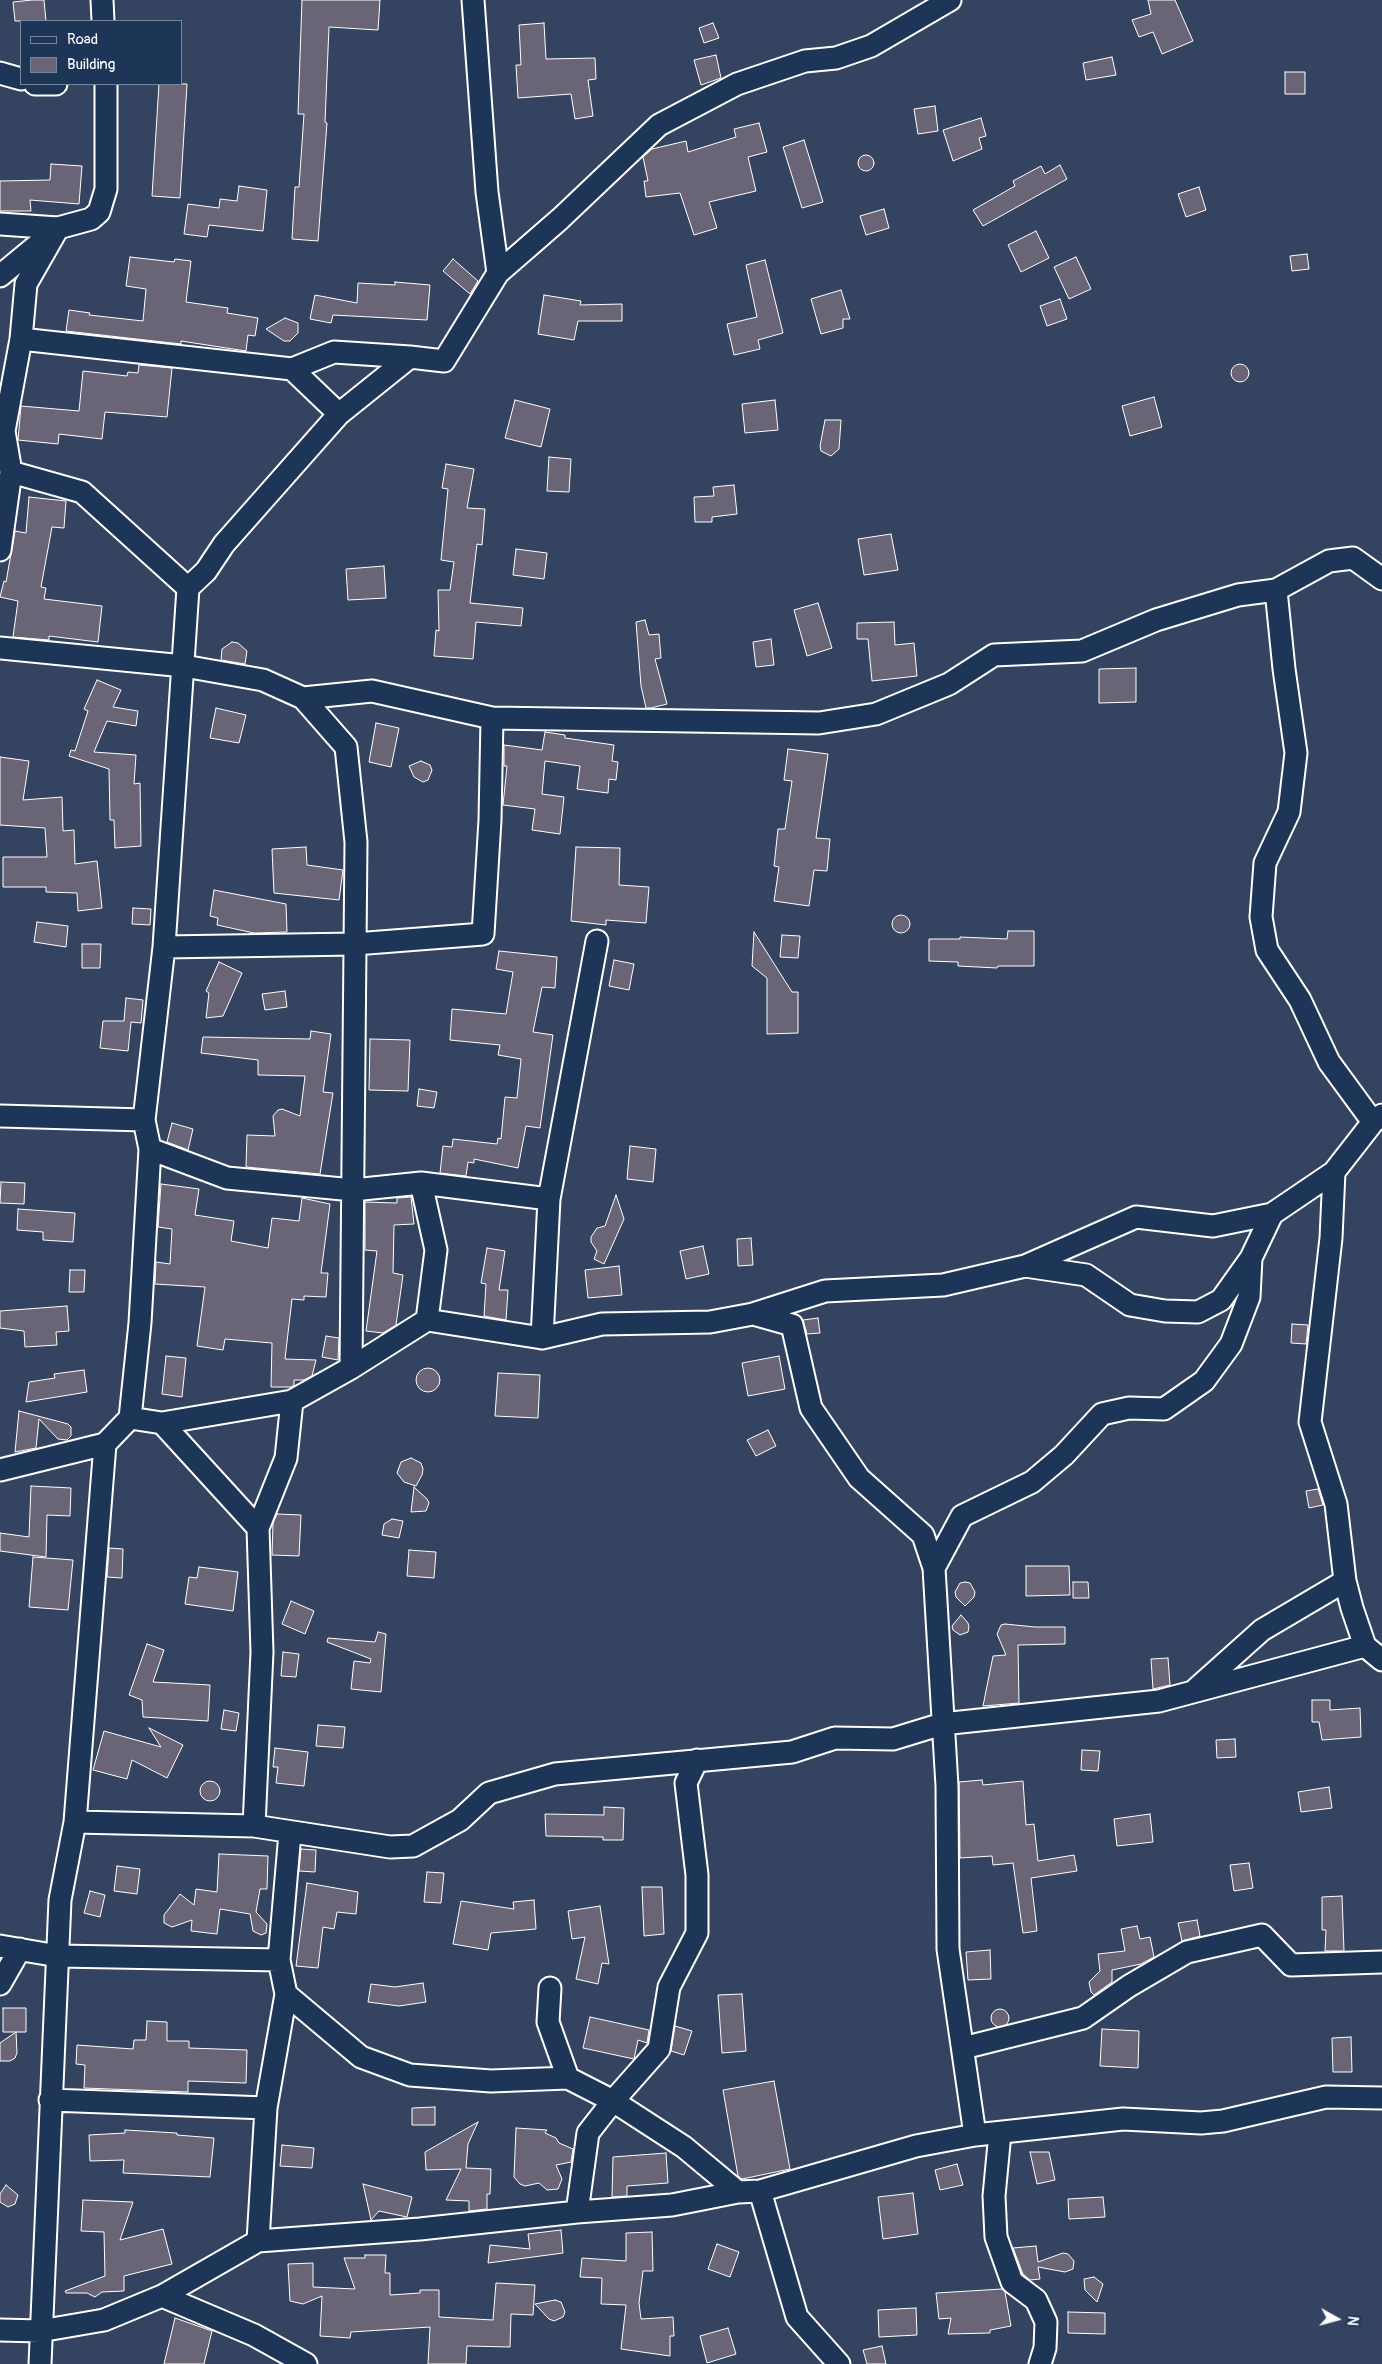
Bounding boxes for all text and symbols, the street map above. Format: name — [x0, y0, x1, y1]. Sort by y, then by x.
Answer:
legend — [20, 20, 182, 85]
text: Road — [67, 30, 98, 49]
text: Building — [67, 55, 115, 74]
north arrow — [1312, 2294, 1362, 2344]
text: N — [1343, 2315, 1361, 2327]

